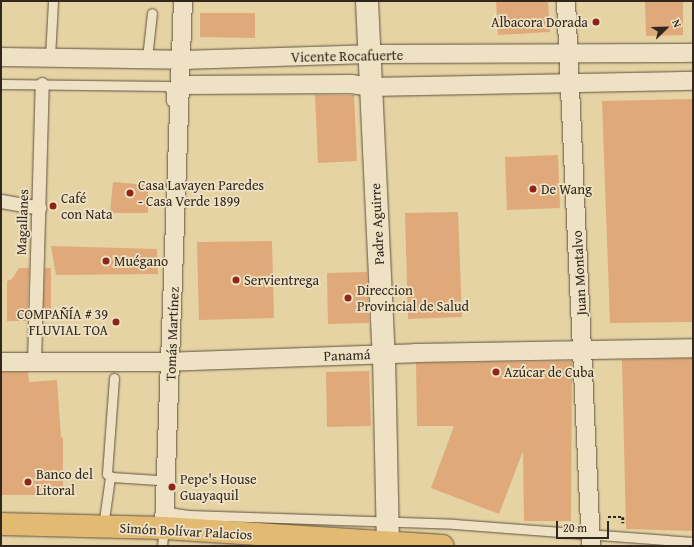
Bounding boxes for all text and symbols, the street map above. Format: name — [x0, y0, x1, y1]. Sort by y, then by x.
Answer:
north arrow — [646, 8, 686, 48]
place label: Albacora Dorada — [491, 14, 588, 30]
marker: Albacora Dorada — [591, 17, 601, 27]
text: N — [668, 17, 686, 30]
street label: Vicente Rocafuerte — [291, 47, 403, 65]
place label: Casa Lavayen Paredes - Casa Verde 1899 — [138, 177, 264, 210]
place label: De Wang — [541, 181, 592, 197]
street label: Padre Aguirre — [366, 183, 388, 265]
marker: De Wang — [528, 184, 538, 194]
marker: Casa Lavayen Paredes - Casa Verde 1899 — [125, 188, 135, 198]
street label: Magallanes — [12, 189, 32, 255]
place label: Café con Nata — [61, 190, 113, 222]
marker: Café con Nata — [48, 201, 58, 211]
street label: Juan Montalvo — [568, 230, 590, 316]
place label: Muégano — [114, 253, 168, 269]
marker: Muégano — [101, 256, 111, 266]
place label: Servientrega — [244, 272, 319, 288]
marker: Servientrega — [231, 275, 241, 285]
place label: Direccion Provincial de Salud — [357, 282, 469, 314]
street label: Tomás Martínez — [162, 287, 182, 381]
marker: Direccion Provincial de Salud — [342, 292, 354, 304]
place label: COMPAÑÍA # 39 FLUVIAL TOA — [17, 306, 108, 338]
marker: COMPAÑÍA # 39 FLUVIAL TOA — [111, 317, 121, 327]
street label: Panamá — [323, 346, 371, 364]
place label: Azúcar de Cuba — [504, 364, 594, 380]
marker: Azúcar de Cuba — [491, 367, 501, 377]
place label: Banco del Litoral — [36, 466, 93, 498]
place label: Pepe's House Guayaquil — [180, 471, 257, 504]
marker: Banco del Litoral — [23, 477, 33, 487]
marker: Pepe's House Guayaquil — [167, 482, 177, 492]
scale bar — [558, 513, 611, 539]
street label: Simón Bolívar Palacios — [119, 519, 253, 543]
text: 20 m — [563, 519, 587, 536]

